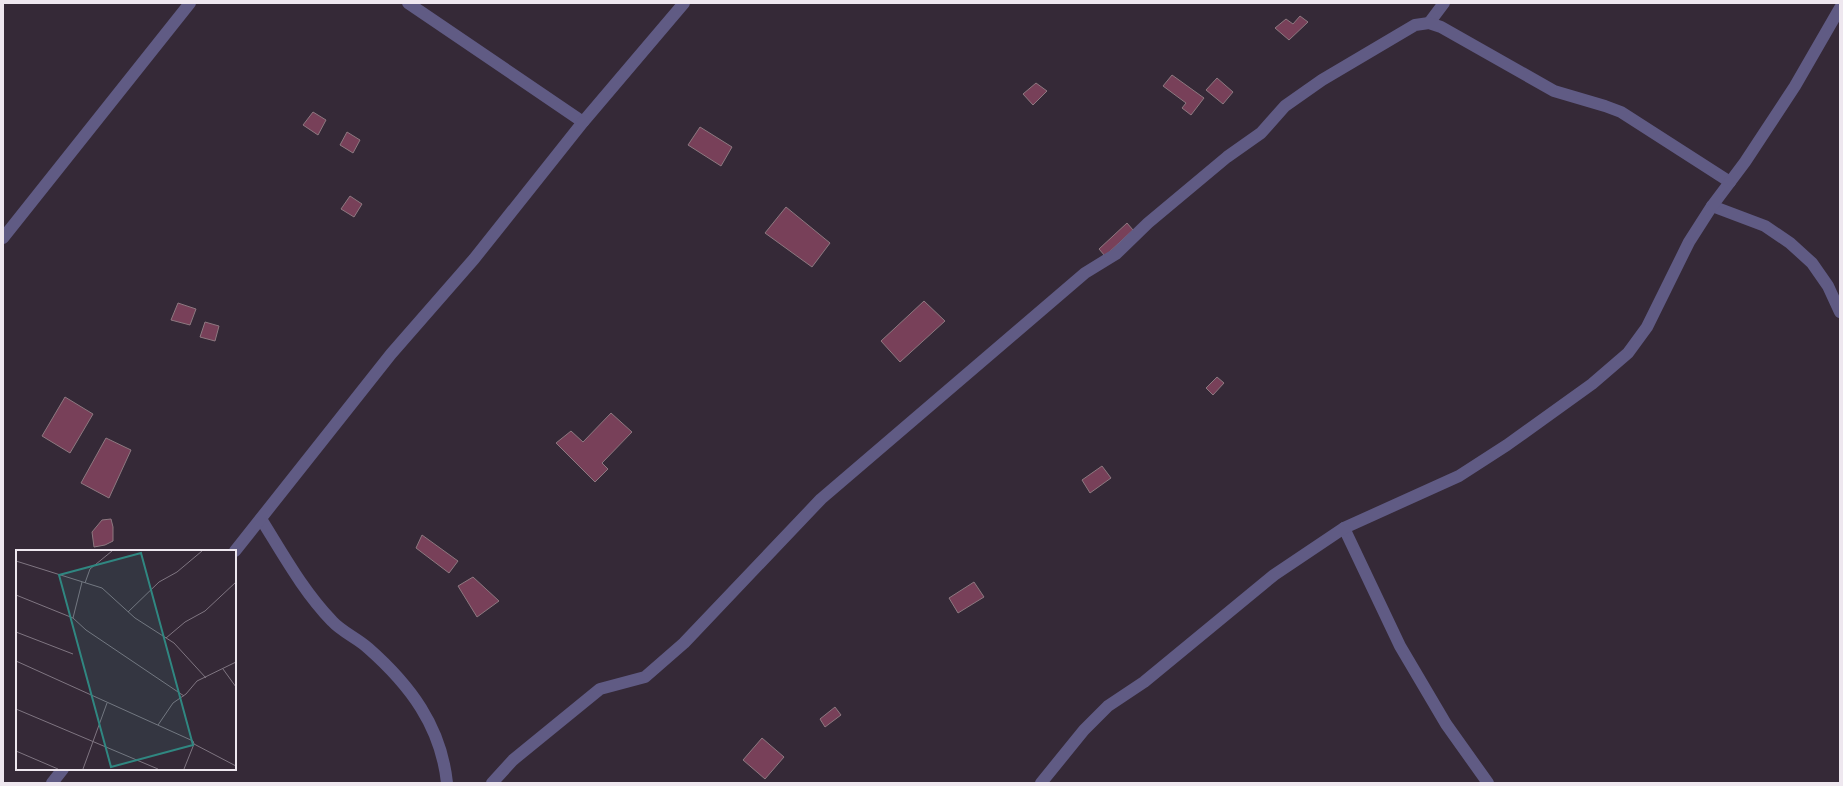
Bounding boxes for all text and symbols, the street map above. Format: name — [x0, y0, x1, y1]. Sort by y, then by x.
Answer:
inset map — [16, 550, 236, 770]

